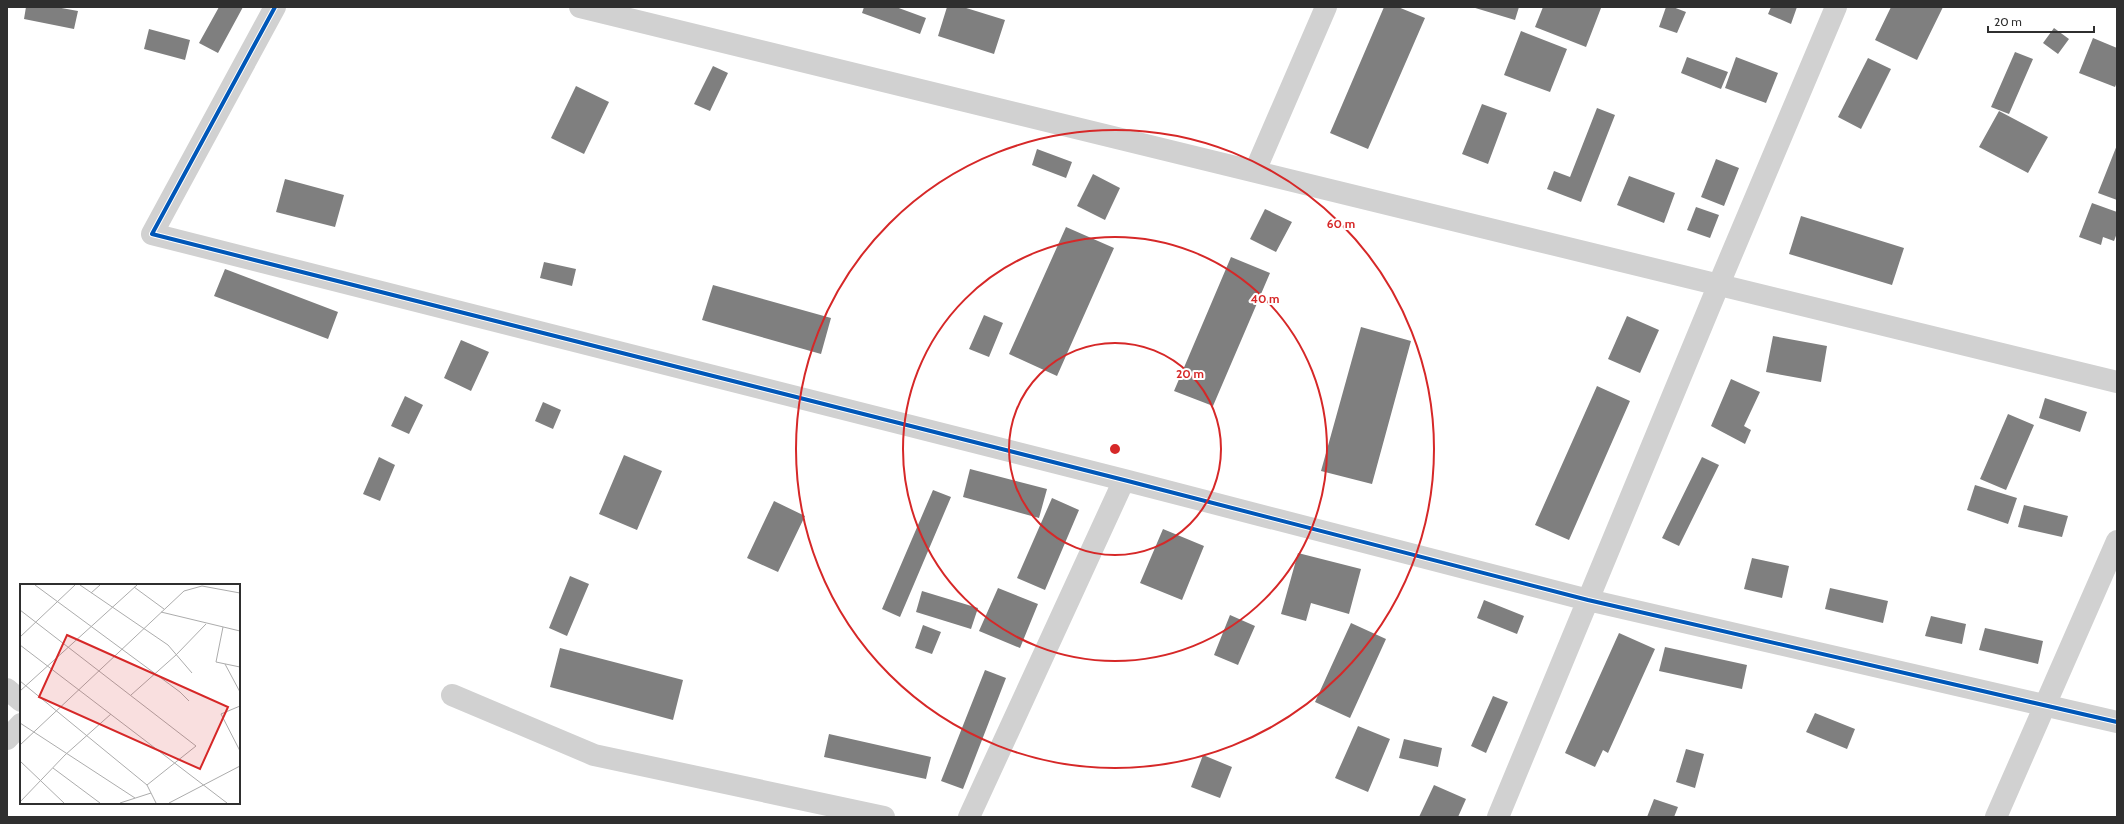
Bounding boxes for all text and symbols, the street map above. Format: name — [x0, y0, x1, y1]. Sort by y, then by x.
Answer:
scale bar — [1988, 8, 2094, 34]
text: 20 m — [1994, 14, 2022, 29]
text: 60 m — [1327, 216, 1355, 231]
text: 40 m — [1250, 291, 1280, 306]
text: 20 m — [1176, 366, 1204, 381]
centre of rings — [1108, 442, 1122, 456]
inset map — [20, 584, 240, 804]

